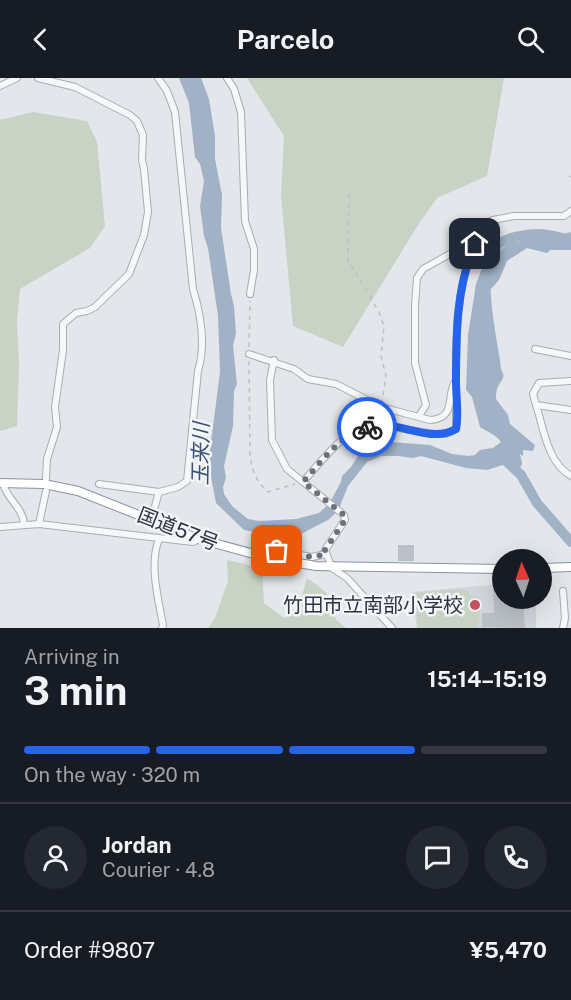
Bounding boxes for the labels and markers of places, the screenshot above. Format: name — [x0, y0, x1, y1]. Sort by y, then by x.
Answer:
pin — [449, 218, 500, 269]
pin — [251, 525, 302, 576]
place label: 竹田市立南部小学校 — [283, 593, 463, 617]
marker: 竹田市立南部小学校 — [468, 598, 482, 612]

